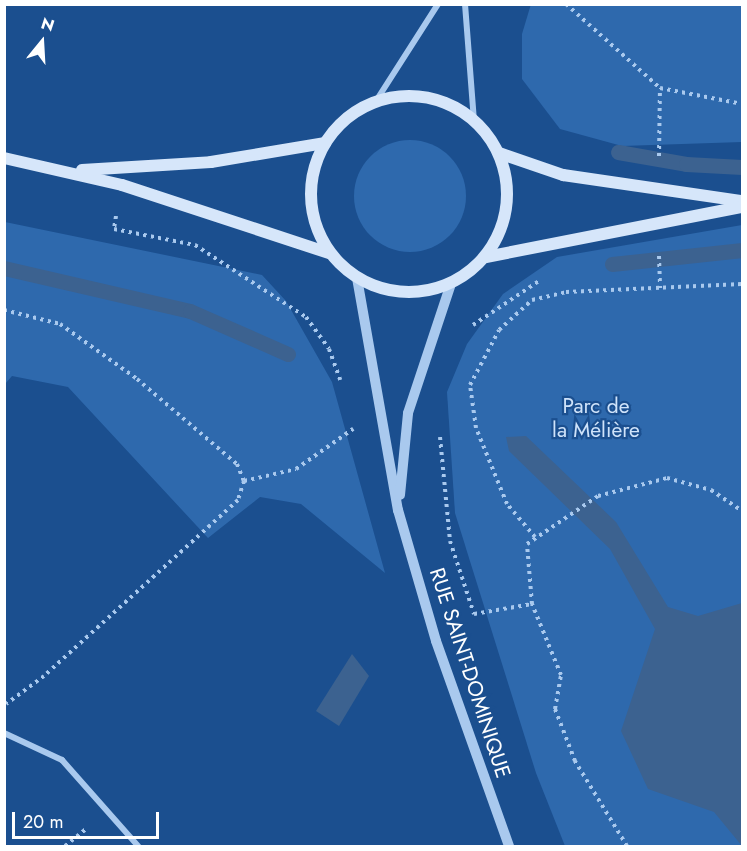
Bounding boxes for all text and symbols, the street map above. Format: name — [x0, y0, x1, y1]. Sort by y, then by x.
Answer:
north arrow — [12, 12, 72, 72]
text: N — [38, 12, 57, 37]
park label: Parc de la Mélière — [552, 393, 640, 443]
street label: RUE SAINT-DOMINIQUE — [424, 565, 516, 781]
scale bar — [15, 800, 162, 838]
text: 20 m — [23, 809, 63, 835]

